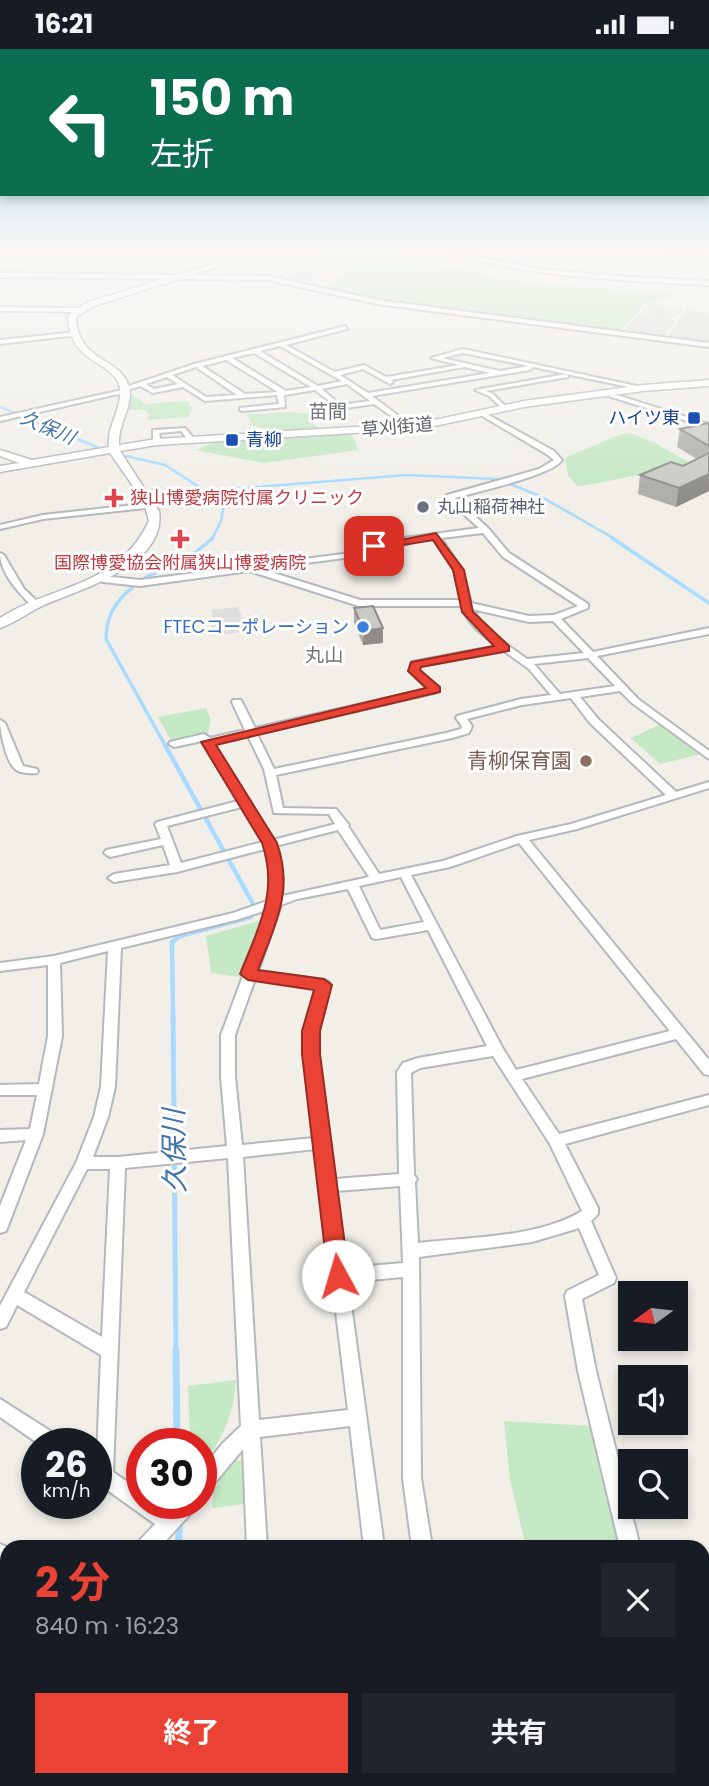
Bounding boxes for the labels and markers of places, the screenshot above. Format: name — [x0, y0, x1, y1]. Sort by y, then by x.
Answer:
place label: ハイツ東 — [608, 405, 680, 430]
marker: ハイツ東 — [686, 410, 702, 426]
place label: 青柳 — [246, 427, 282, 452]
marker: 青柳 — [224, 432, 240, 448]
place label: 狭山博愛病院付属クリニック — [130, 485, 364, 510]
marker: 狭山博愛病院付属クリニック — [104, 488, 124, 508]
place label: 丸山稲荷神社 — [437, 494, 545, 519]
marker: 丸山稲荷神社 — [415, 499, 431, 515]
pin — [344, 516, 404, 576]
marker: 国際博愛協会附属狭山博愛病院 — [170, 529, 190, 549]
place label: 国際博愛協会附属狭山博愛病院 — [54, 550, 306, 575]
place label: FTECコーポレーション — [163, 614, 349, 639]
marker: FTECコーポレーション — [355, 619, 371, 635]
place label: 青柳保育園 — [467, 746, 572, 775]
marker: 青柳保育園 — [578, 753, 594, 769]

